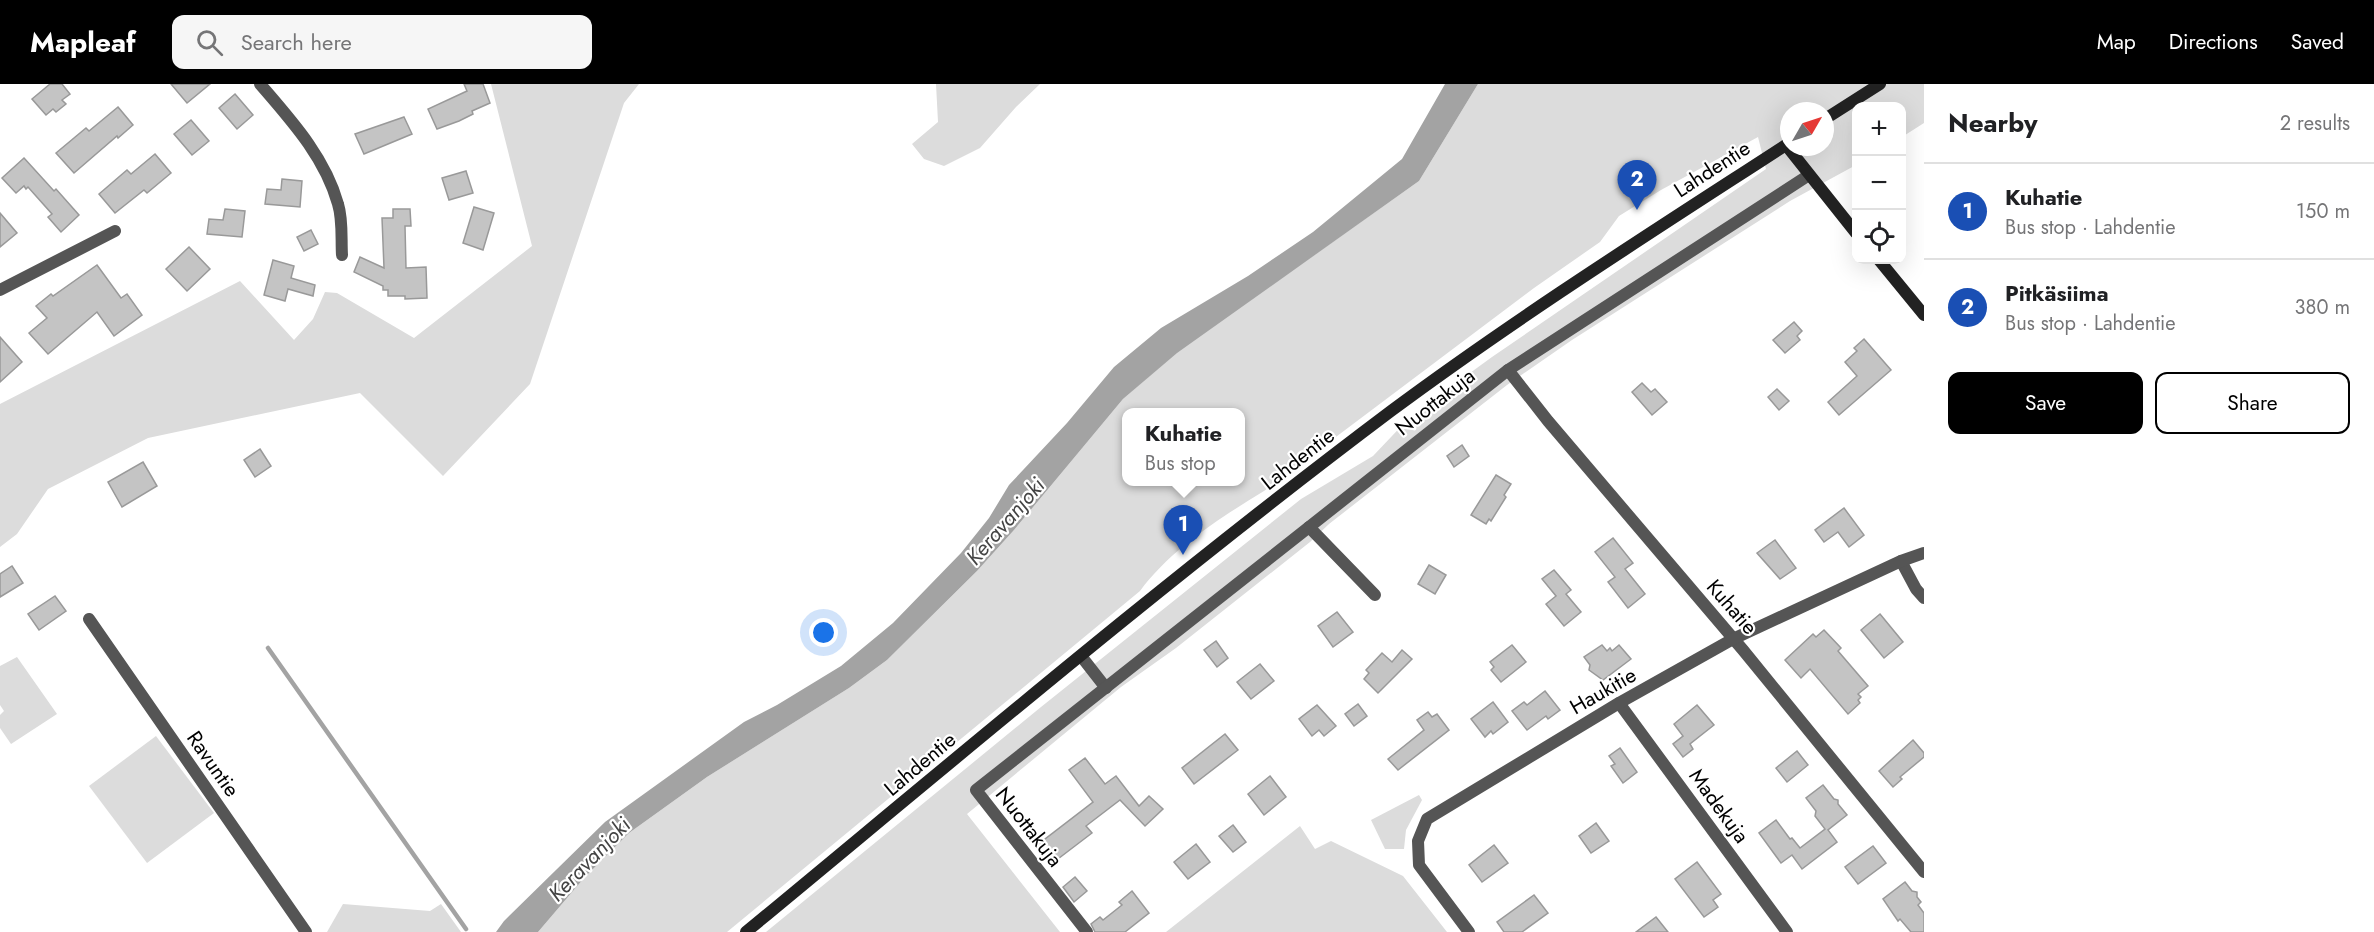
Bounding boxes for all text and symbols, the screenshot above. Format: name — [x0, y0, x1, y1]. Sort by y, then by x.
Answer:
search box — [172, 15, 592, 69]
text: Mapleaf — [30, 22, 136, 63]
icon: search — [193, 26, 226, 59]
text: Search here — [241, 26, 352, 58]
text: Map — [2097, 27, 2136, 57]
text: Directions — [2169, 27, 2258, 57]
text: Saved — [2291, 27, 2344, 57]
north arrow — [1780, 102, 1834, 156]
map controls — [1852, 102, 1906, 264]
button: + — [1852, 102, 1906, 156]
text: Nearby — [1948, 104, 2037, 142]
text: 2 results — [2280, 109, 2350, 138]
street label: Lahdentie — [1668, 133, 1756, 205]
button: − — [1852, 156, 1906, 210]
pin: 2 — [1618, 160, 1656, 210]
text: Kuhatie — [2005, 181, 2082, 213]
text: 1 — [1962, 197, 1973, 226]
text: 150 m — [2296, 197, 2350, 226]
button: locate — [1852, 210, 1906, 264]
text: Bus stop · Lahdentie — [2005, 213, 2176, 242]
text: Pitkäsiima — [2005, 277, 2109, 309]
text: 2 — [1961, 293, 1974, 322]
text: 380 m — [2295, 293, 2350, 322]
text: Bus stop · Lahdentie — [2005, 309, 2176, 338]
street label: Nuottakuja — [1389, 361, 1481, 443]
button: Save — [1948, 372, 2143, 434]
button: Share — [2155, 372, 2350, 434]
popup — [1122, 408, 1245, 486]
text: Kuhatie — [1145, 417, 1222, 449]
street label: Lahdentie — [1255, 421, 1341, 497]
text: Bus stop — [1145, 449, 1216, 478]
water label: Keravanjoki — [958, 470, 1052, 572]
pin: 1 — [1164, 506, 1202, 555]
street label: Kuhatie — [1699, 573, 1765, 641]
your location — [809, 618, 838, 647]
street label: Haukitie — [1564, 660, 1642, 722]
street label: Ravuntie — [179, 725, 247, 803]
street label: Lahdentie — [878, 725, 963, 803]
street label: Madekuja — [1682, 763, 1756, 849]
street label: Nuottakuja — [988, 781, 1070, 873]
water label: Keravanjoki — [541, 809, 638, 908]

